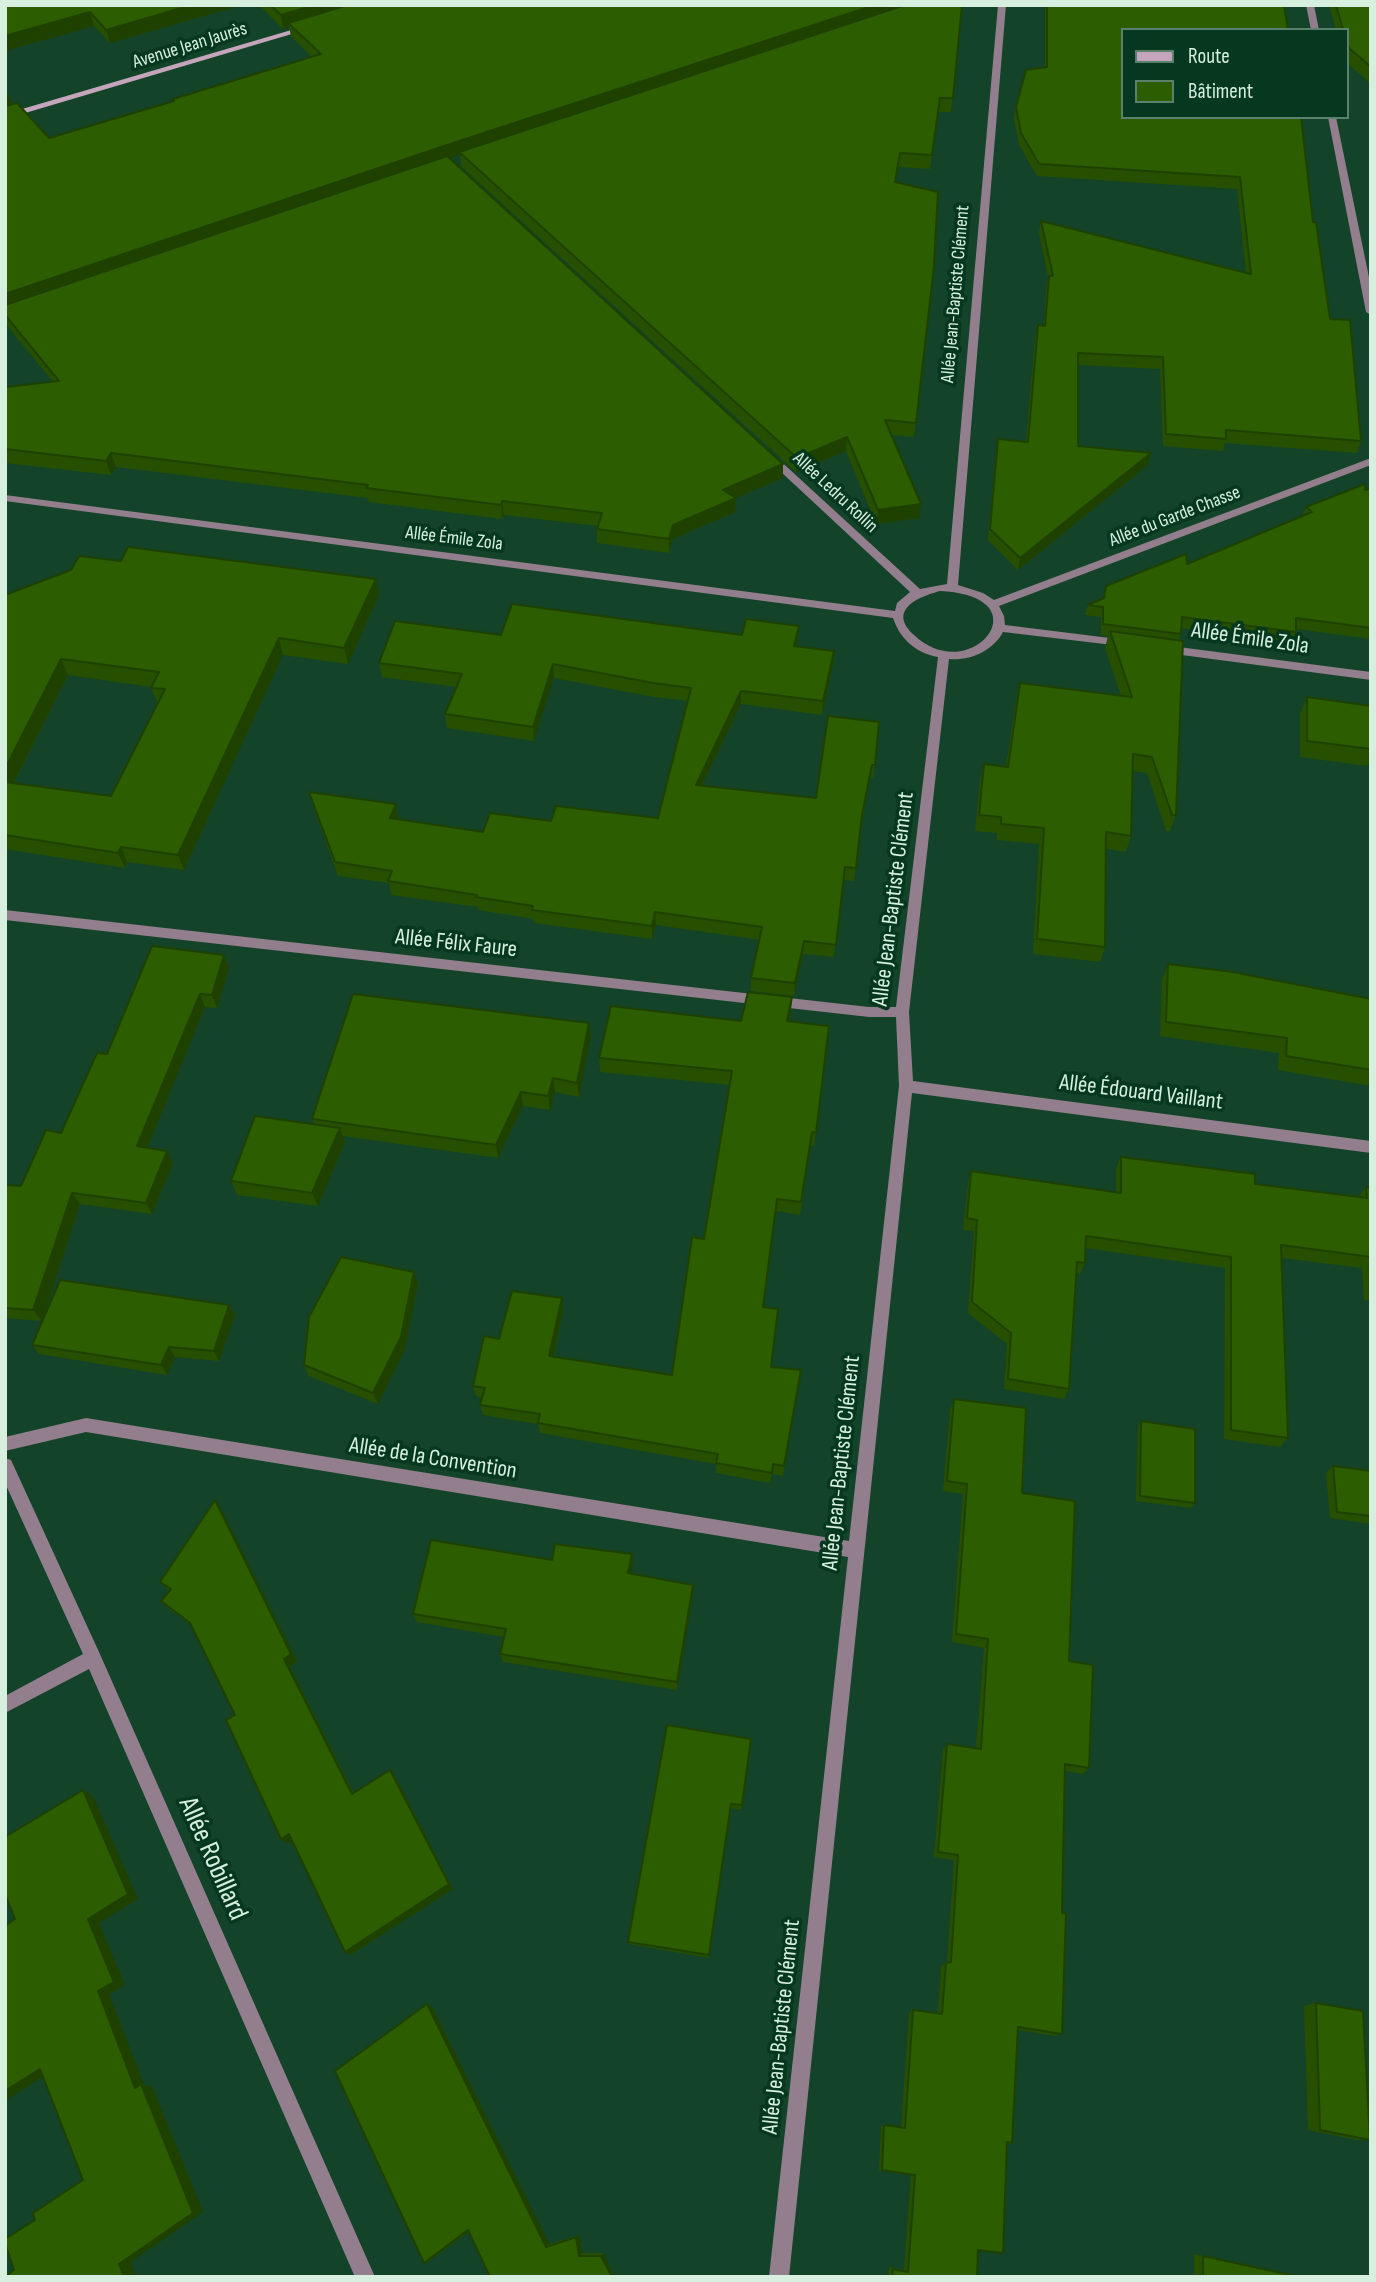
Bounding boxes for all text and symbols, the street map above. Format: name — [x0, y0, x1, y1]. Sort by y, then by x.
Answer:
street label: Avenue Jean Jaurès — [130, 18, 250, 74]
legend — [1120, 28, 1348, 119]
text: Route — [1188, 44, 1230, 69]
text: Bâtiment — [1188, 79, 1253, 104]
street label: Allée Jean-Baptiste Clément — [937, 204, 975, 384]
street label: Allée Ledru Rollin — [788, 448, 882, 538]
street label: Allée du Garde Chasse — [1106, 481, 1244, 553]
street label: Allée Émile Zola — [404, 522, 504, 556]
street label: Allée Émile Zola — [1190, 617, 1310, 661]
street label: Allée Jean-Baptiste Clément — [867, 790, 921, 1008]
street label: Allée Félix Faure — [394, 924, 518, 964]
street label: Allée Édouard Vaillant — [1058, 1069, 1224, 1117]
street label: Allée Jean-Baptiste Clément — [817, 1354, 867, 1572]
street label: Allée de la Convention — [347, 1432, 519, 1486]
street label: Allée Robillard — [170, 1792, 254, 1926]
street label: Allée Jean-Baptiste Clément — [757, 1918, 807, 2136]

